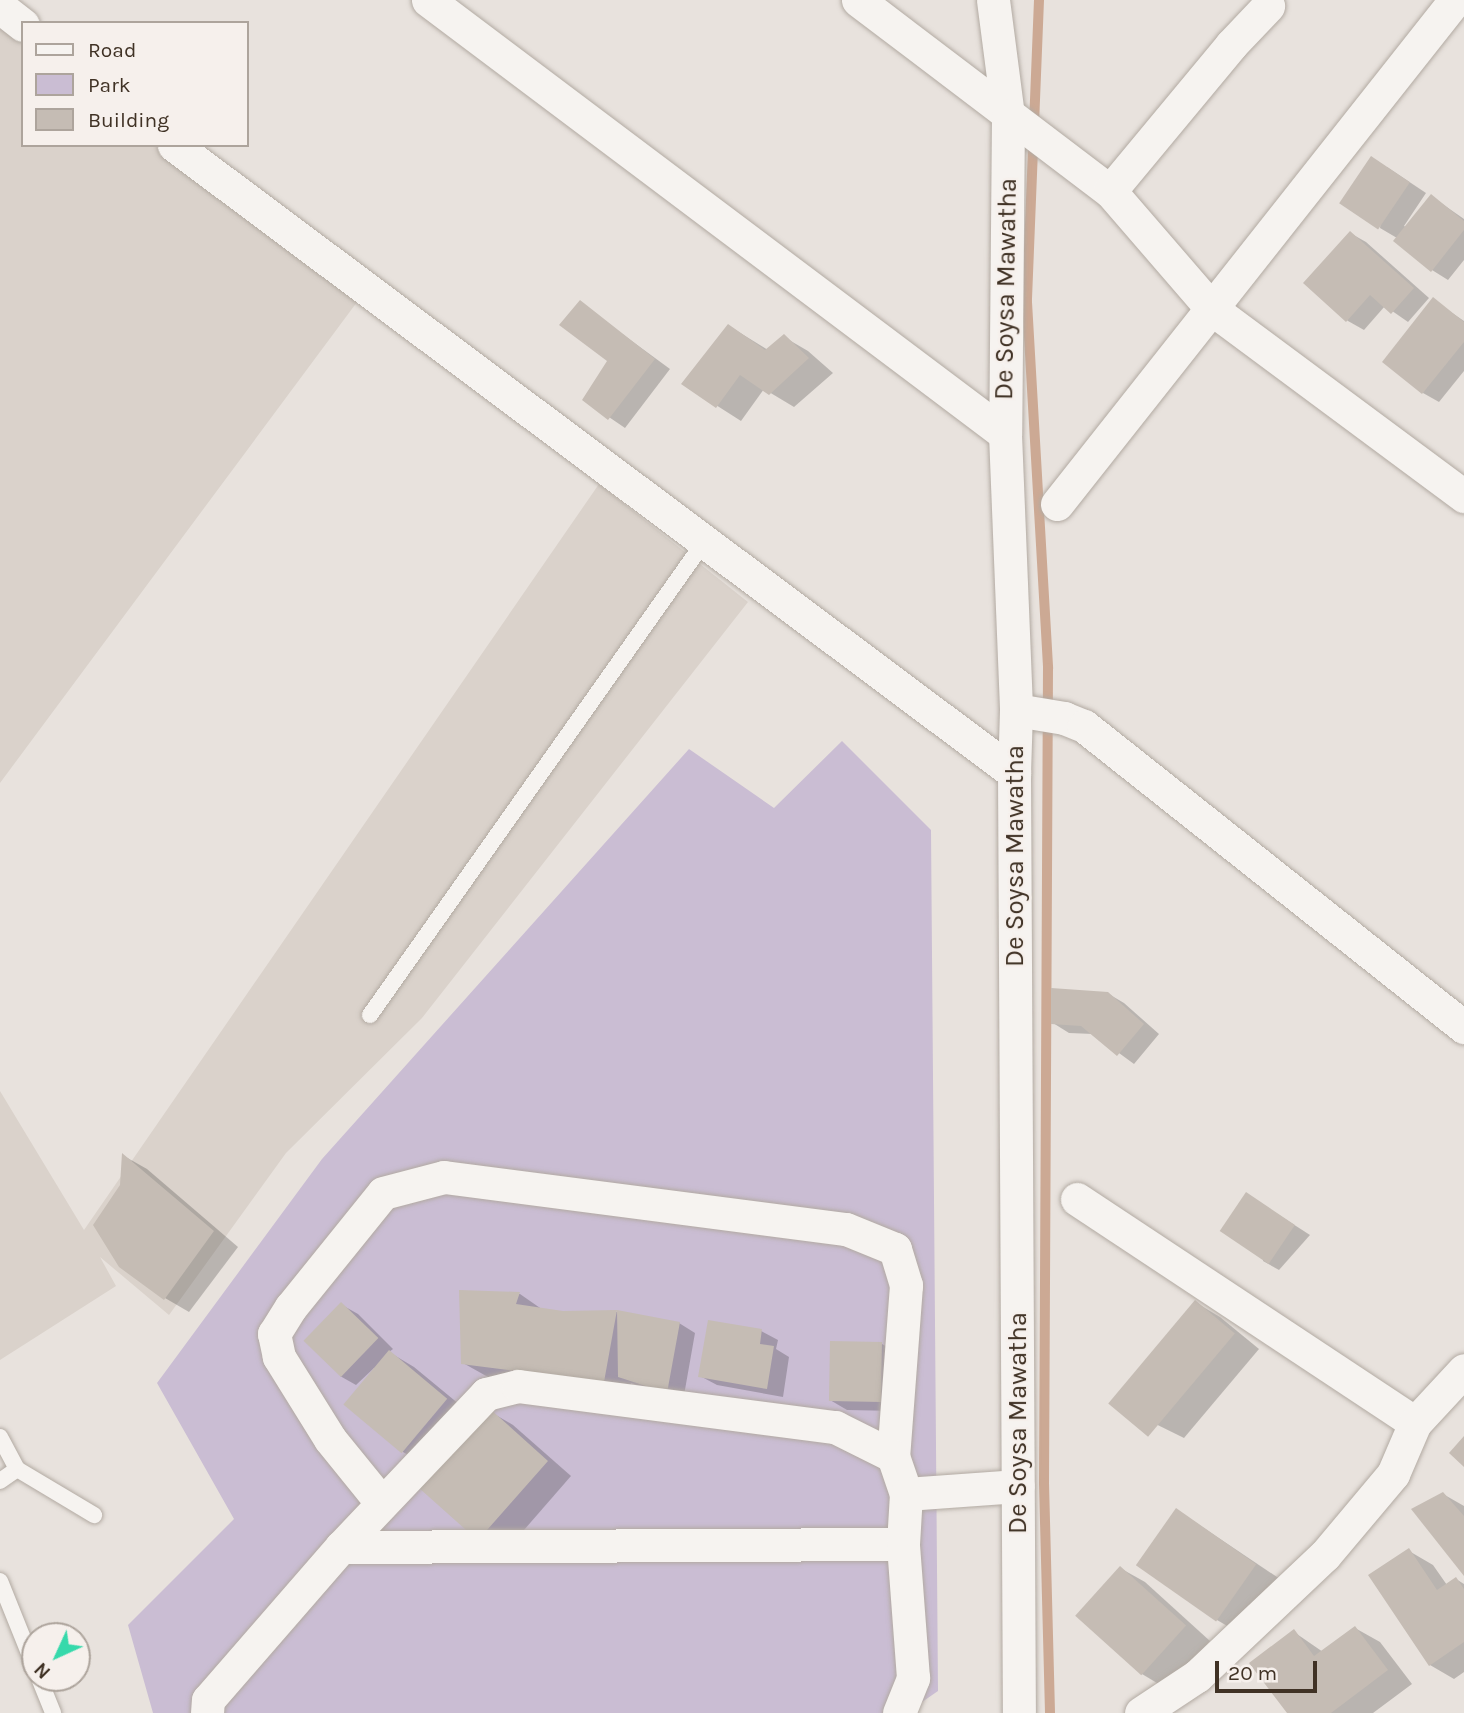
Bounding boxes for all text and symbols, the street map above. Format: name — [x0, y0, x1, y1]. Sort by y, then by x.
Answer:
legend — [21, 21, 248, 147]
text: Road — [88, 38, 136, 62]
text: Park — [88, 73, 131, 97]
text: Building — [88, 108, 169, 132]
street label: De Soysa Mawatha — [988, 178, 1024, 400]
street label: De Soysa Mawatha — [999, 745, 1031, 967]
street label: De Soysa Mawatha — [1002, 1312, 1034, 1534]
north arrow — [21, 1622, 91, 1692]
scale bar — [1219, 1646, 1320, 1690]
text: N — [30, 1658, 55, 1683]
text: 20 m — [1228, 1661, 1277, 1685]

